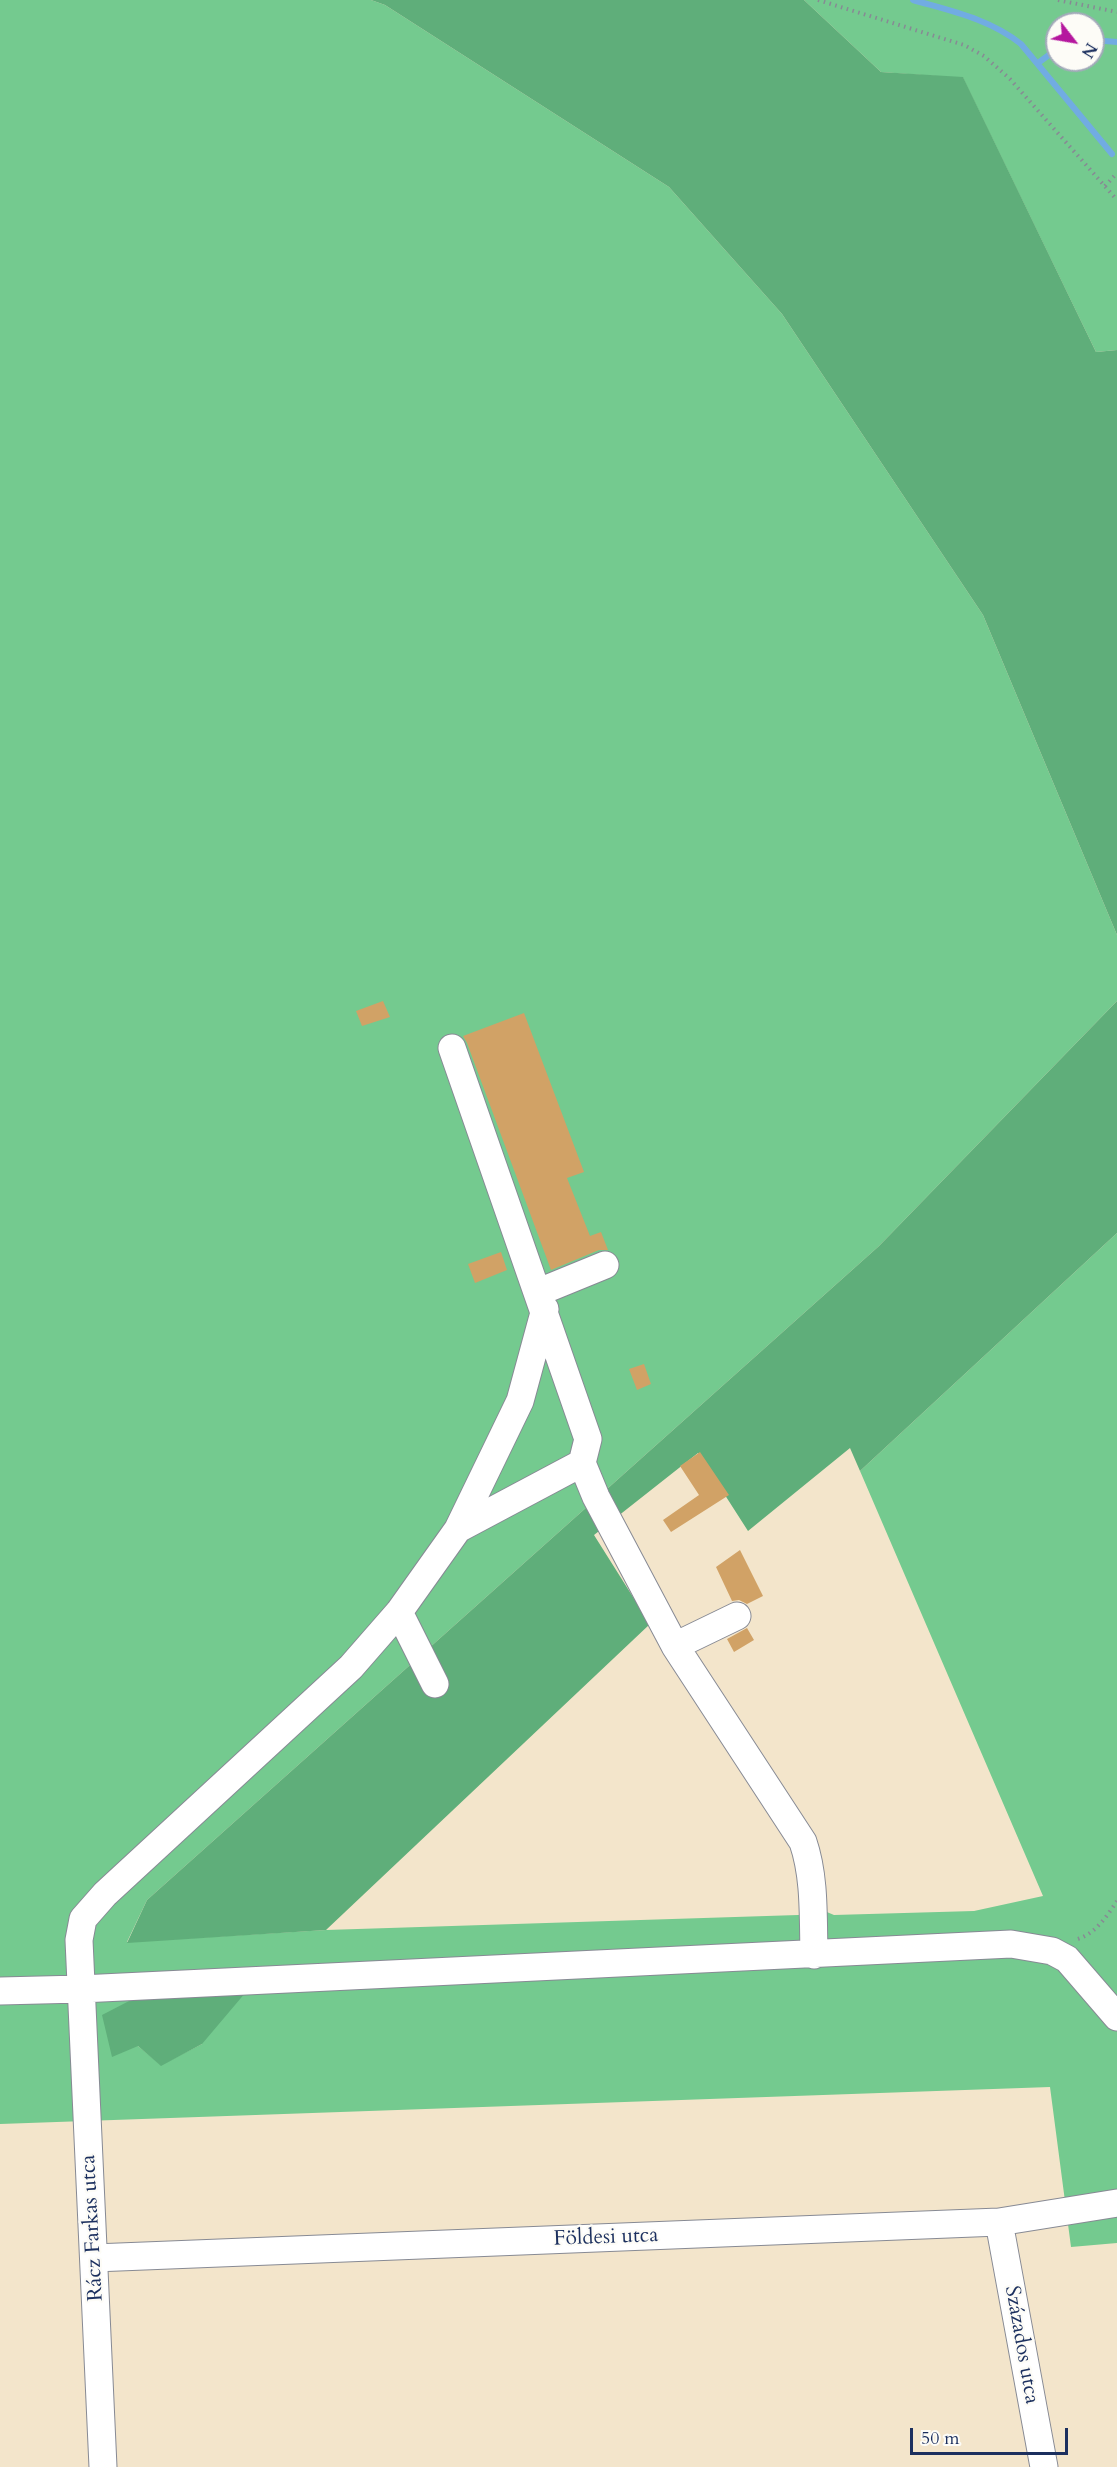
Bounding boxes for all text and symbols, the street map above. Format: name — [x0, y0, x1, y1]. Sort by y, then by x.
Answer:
north arrow — [1045, 12, 1105, 72]
text: N — [1076, 39, 1102, 62]
street label: Rácz Farkas utca — [77, 2154, 109, 2302]
street label: Földesi utca — [553, 2224, 659, 2252]
street label: Százados utca — [998, 2284, 1044, 2406]
scale bar — [913, 2416, 1070, 2454]
text: 50 m — [921, 2426, 960, 2451]

